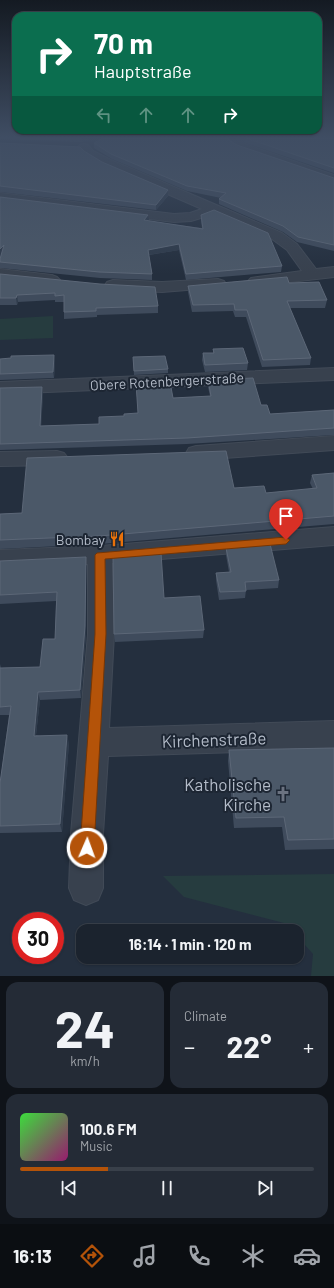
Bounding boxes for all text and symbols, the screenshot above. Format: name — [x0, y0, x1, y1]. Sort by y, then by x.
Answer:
text: 70 m — [94, 26, 153, 60]
icon: right — [28, 28, 80, 80]
text: Hauptstraße — [94, 60, 192, 82]
icon: left — [93, 104, 115, 126]
icon: ahead — [135, 104, 157, 126]
icon: ahead — [177, 104, 199, 126]
icon: right — [219, 104, 241, 126]
street label: Obere Rotenbergerstraße — [90, 368, 244, 394]
pin — [269, 499, 303, 540]
icon: arrive — [275, 505, 297, 527]
restaurant icon: Bombay — [108, 530, 126, 548]
place label: Bombay — [56, 531, 106, 548]
street label: Kirchenstraße — [161, 727, 267, 751]
place label: Katholische Kirche — [184, 774, 271, 814]
church icon: Katholische Kirche — [274, 785, 292, 803]
position arrow — [66, 827, 108, 869]
speed limit sign: 30 — [12, 912, 64, 964]
text: 16:14 · 1 min · 120 m — [129, 935, 251, 953]
text: 24 — [55, 996, 115, 1058]
text: Climate — [184, 1008, 227, 1024]
text: 22° — [227, 1028, 271, 1064]
text: − — [184, 1033, 195, 1059]
text: + — [303, 1033, 314, 1059]
text: km/h — [70, 1053, 100, 1069]
text: 100.6 FM — [80, 1120, 137, 1138]
text: Music — [80, 1138, 113, 1154]
icon: previous — [58, 1177, 80, 1199]
icon: pause — [156, 1177, 178, 1199]
icon: next — [254, 1177, 276, 1199]
icon: directions — [78, 1242, 106, 1270]
icon: music — [131, 1242, 159, 1270]
icon: phone — [185, 1242, 213, 1270]
icon: climate — [239, 1242, 267, 1270]
icon: car — [293, 1242, 321, 1270]
text: 16:13 — [13, 1245, 52, 1267]

